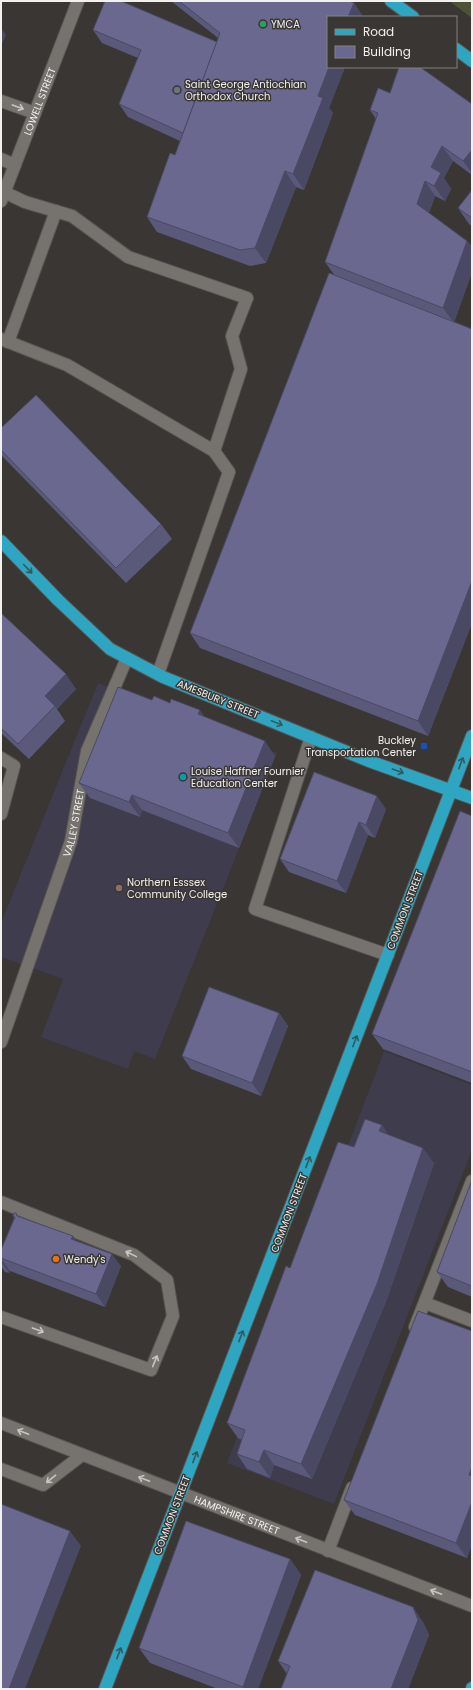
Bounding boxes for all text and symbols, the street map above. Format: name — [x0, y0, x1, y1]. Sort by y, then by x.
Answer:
legend — [327, 16, 457, 68]
place label: YMCA — [271, 17, 300, 32]
marker: YMCA — [258, 19, 268, 29]
text: Road — [363, 23, 394, 40]
text: Building — [363, 43, 411, 60]
street label: LOWELL STREET — [20, 65, 60, 137]
place label: Saint George Antiochian Orthodox Church — [185, 77, 306, 104]
marker: Saint George Antiochian Orthodox Church — [172, 85, 182, 95]
one-way arrow — [11, 104, 23, 112]
one-way arrow — [23, 564, 33, 574]
street label: AMESBURY STREET — [175, 676, 262, 722]
one-way arrow — [271, 720, 283, 728]
place label: Buckley Transportation Center — [306, 733, 416, 760]
marker: Buckley Transportation Center — [419, 741, 429, 751]
one-way arrow — [458, 757, 466, 769]
place label: Louise Haffner Fournier Education Center — [191, 764, 305, 791]
one-way arrow — [392, 768, 404, 776]
marker: Louise Haffner Fournier Education Center — [178, 772, 188, 782]
street label: VALLEY STREET — [59, 787, 88, 859]
street label: COMMON STREET — [383, 868, 427, 952]
place label: Northern Esssex Community College — [127, 875, 227, 902]
marker: Northern Esssex Community College — [114, 883, 124, 893]
one-way arrow — [351, 1035, 359, 1047]
one-way arrow — [305, 1157, 313, 1169]
street label: COMMON STREET — [267, 1171, 311, 1255]
one-way arrow — [125, 1250, 137, 1257]
place label: Wendy's — [64, 1252, 106, 1267]
marker: Wendy's — [51, 1254, 61, 1264]
one-way arrow — [31, 1326, 43, 1334]
one-way arrow — [238, 1330, 246, 1342]
one-way arrow — [151, 1356, 159, 1368]
one-way arrow — [18, 1427, 30, 1435]
one-way arrow — [191, 1452, 199, 1464]
street label: COMMON STREET — [150, 1473, 194, 1557]
one-way arrow — [46, 1475, 57, 1483]
one-way arrow — [139, 1475, 151, 1483]
street label: HAMPSHIRE STREET — [192, 1491, 282, 1538]
one-way arrow — [296, 1536, 308, 1544]
one-way arrow — [430, 1587, 442, 1595]
one-way arrow — [116, 1647, 124, 1659]

